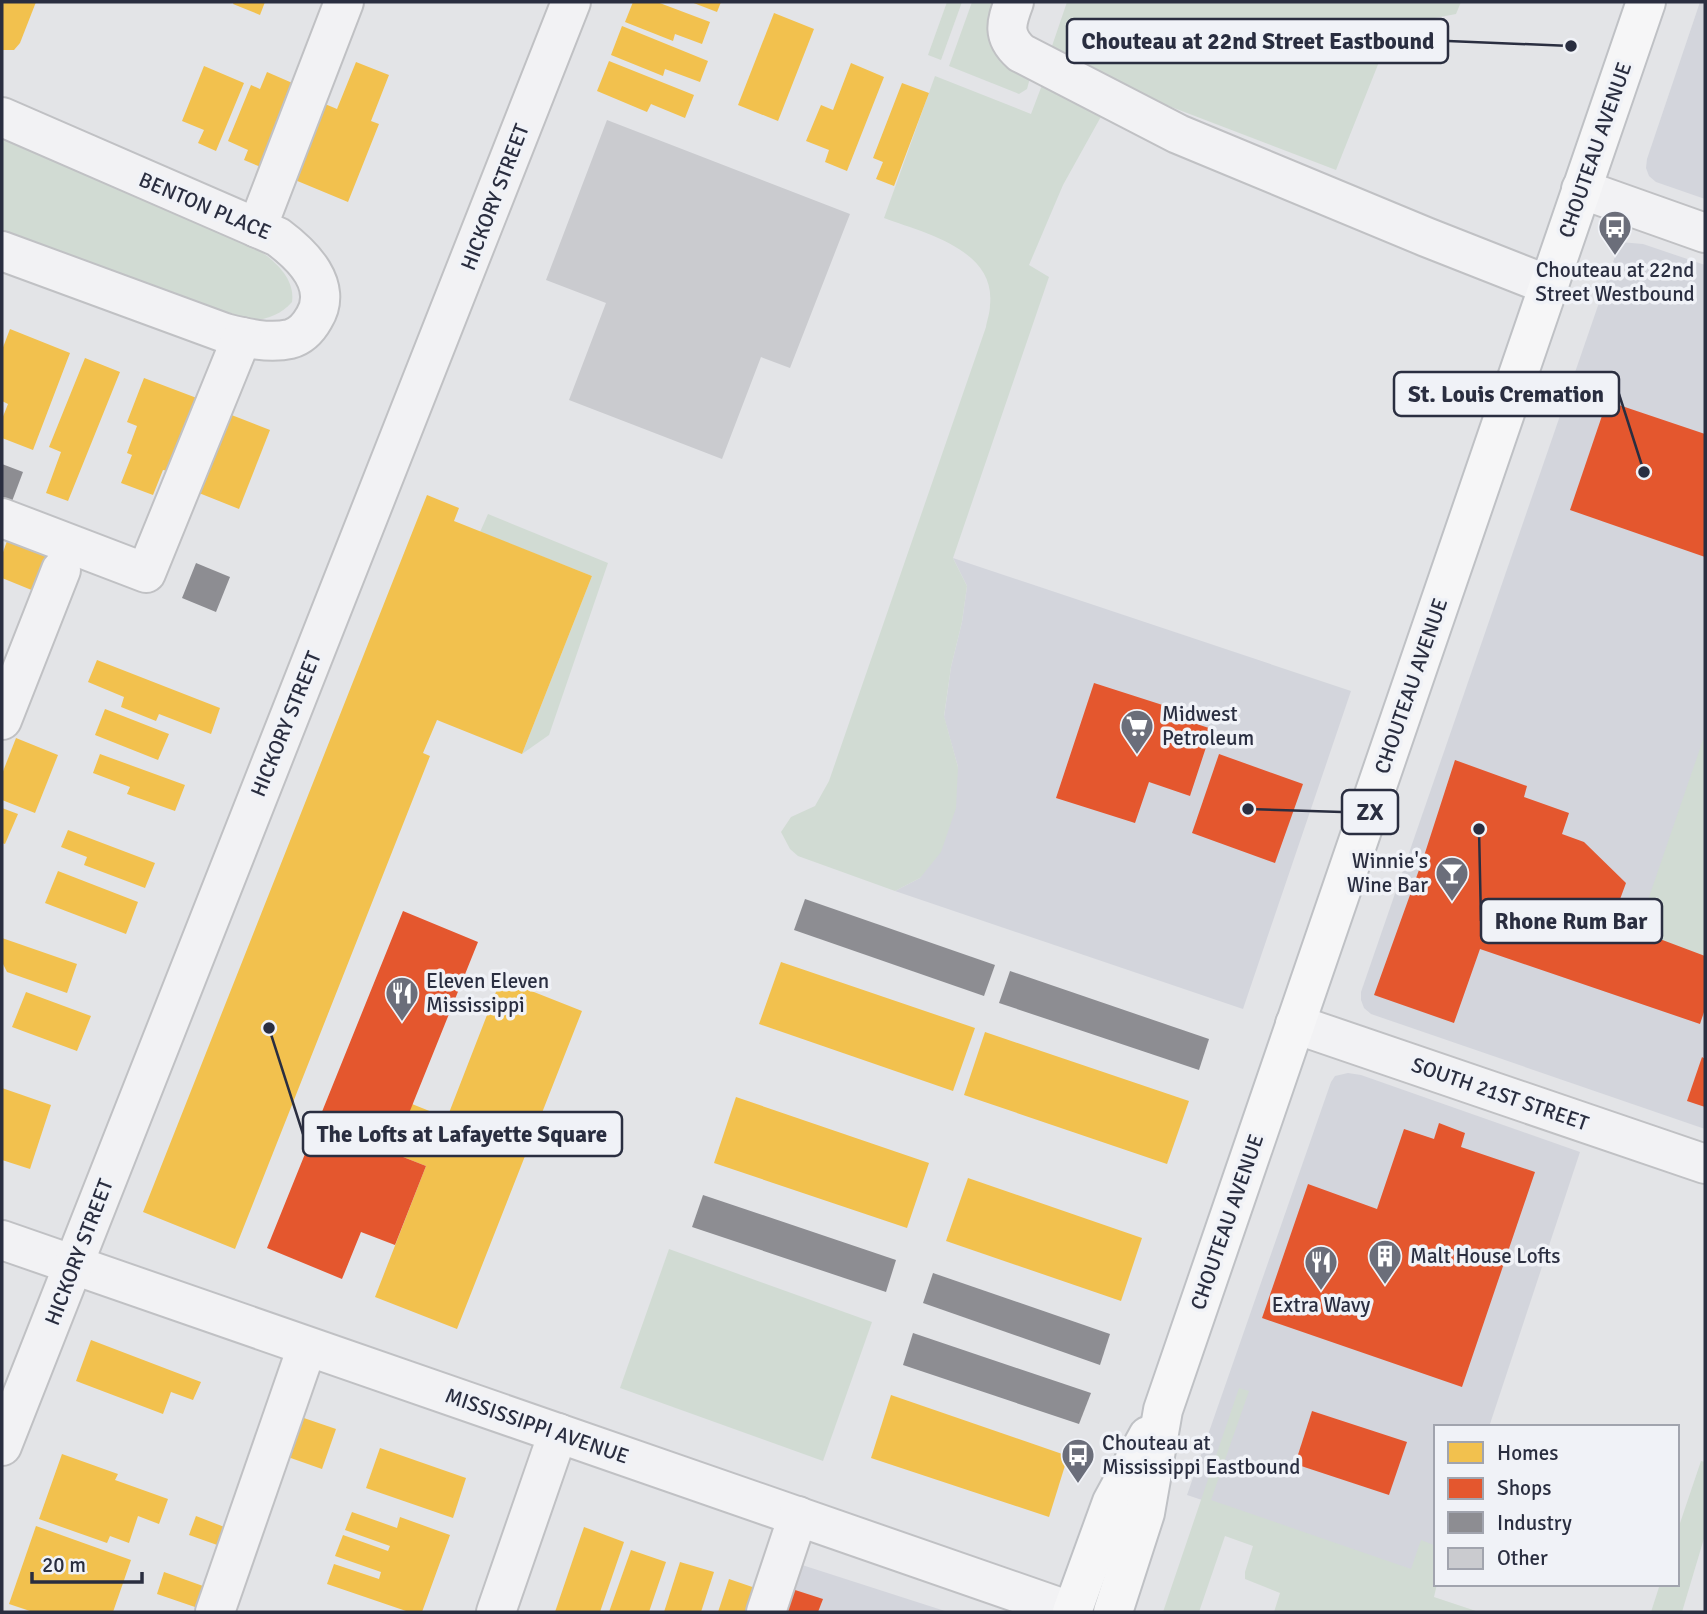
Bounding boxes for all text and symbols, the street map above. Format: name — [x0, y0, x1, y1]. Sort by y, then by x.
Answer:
callout: Chouteau at 22nd Street Eastbound — [1067, 19, 1448, 63]
text: Chouteau at 22nd Street Eastbound — [1082, 27, 1434, 56]
street label: CHOUTEAU AVENUE — [1553, 59, 1637, 241]
street label: HICKORY STREET — [455, 120, 535, 274]
street label: BENTON PLACE — [135, 166, 275, 246]
bus stop icon: Chouteau at 22nd Street Westbound — [1596, 208, 1634, 257]
place label: Chouteau at 22nd Street Westbound — [1535, 257, 1695, 307]
callout: St. Louis Cremation — [1394, 372, 1619, 416]
text: St. Louis Cremation — [1408, 380, 1604, 409]
street label: CHOUTEAU AVENUE — [1369, 595, 1453, 777]
street label: HICKORY STREET — [245, 647, 327, 801]
place label: Midwest Petroleum — [1162, 701, 1254, 751]
supermarket icon: Midwest Petroleum — [1118, 707, 1156, 756]
callout: ZX — [1342, 790, 1398, 834]
text: ZX — [1356, 798, 1384, 827]
place label: Winnie's Wine Bar — [1347, 848, 1428, 898]
bar icon: Winnie's Wine Bar — [1433, 854, 1471, 903]
callout: Rhone Rum Bar — [1481, 899, 1662, 943]
text: Rhone Rum Bar — [1495, 907, 1648, 936]
place label: Eleven Eleven Mississippi — [426, 968, 549, 1018]
restaurant icon: Eleven Eleven Mississippi — [383, 974, 421, 1023]
street label: SOUTH 21ST STREET — [1408, 1052, 1593, 1137]
callout: The Lofts at Lafayette Square — [303, 1112, 622, 1156]
text: The Lofts at Lafayette Square — [317, 1120, 607, 1149]
street label: CHOUTEAU AVENUE — [1185, 1131, 1269, 1313]
street label: HICKORY STREET — [39, 1175, 119, 1329]
building icon: Malt House Lofts — [1366, 1237, 1404, 1286]
restaurant icon: Extra Wavy — [1302, 1243, 1340, 1292]
place label: Malt House Lofts — [1410, 1243, 1560, 1269]
place label: Extra Wavy — [1272, 1292, 1370, 1318]
street label: MISSISSIPPI AVENUE — [442, 1382, 632, 1470]
legend — [1434, 1425, 1679, 1586]
place label: Chouteau at Mississippi Eastbound — [1102, 1430, 1300, 1480]
bus stop icon: Chouteau at Mississippi Eastbound — [1059, 1436, 1097, 1485]
text: Homes — [1497, 1440, 1559, 1466]
text: Shops — [1497, 1475, 1551, 1501]
text: Industry — [1497, 1510, 1572, 1536]
scale bar — [32, 1540, 142, 1584]
text: Other — [1497, 1545, 1548, 1571]
text: 20 m — [42, 1552, 86, 1578]

